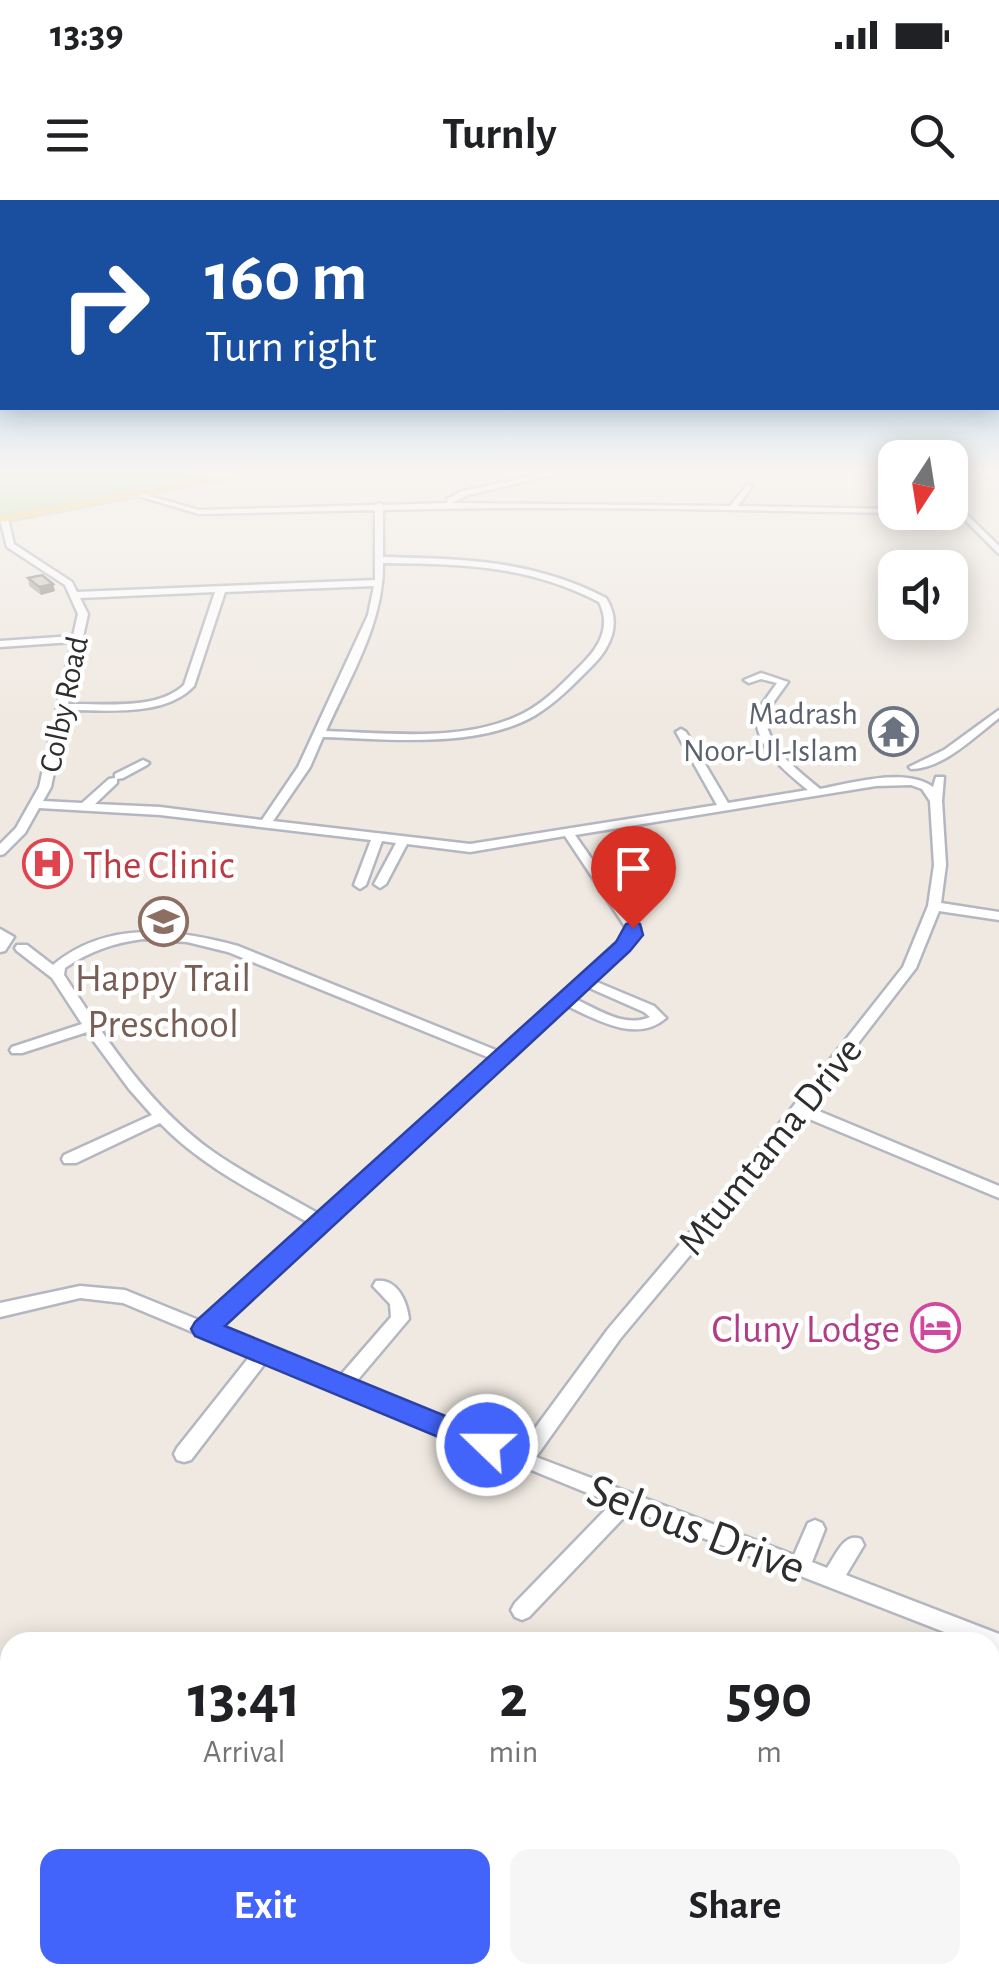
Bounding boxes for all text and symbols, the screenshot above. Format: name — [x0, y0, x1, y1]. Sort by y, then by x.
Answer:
text: 13:39 — [50, 16, 124, 54]
icon: menu — [40, 108, 95, 163]
icon: search — [904, 108, 959, 163]
text: Turnly — [442, 112, 557, 157]
icon: right — [40, 240, 170, 370]
text: 160 m — [205, 243, 368, 313]
text: Turn right — [205, 325, 377, 370]
north arrow — [878, 440, 968, 530]
map controls — [878, 440, 968, 640]
button: sound — [878, 550, 968, 640]
street label: Colby Road — [34, 633, 94, 775]
place label: Madrash Noor-Ul-Islam — [683, 698, 858, 767]
temple icon: Madrash Noor-Ul-Islam — [867, 705, 919, 757]
pin — [591, 826, 676, 929]
hospital icon: The Clinic — [22, 838, 74, 890]
icon: arrive — [606, 841, 661, 896]
place label: The Clinic — [83, 846, 234, 886]
school or university icon: Happy Trail Preschool — [137, 896, 189, 948]
place label: Happy Trail Preschool — [75, 959, 251, 1045]
street label: Mtumtama Drive — [671, 1030, 870, 1262]
hotel icon: Cluny Lodge — [909, 1302, 961, 1354]
place label: Cluny Lodge — [711, 1310, 900, 1350]
position arrow — [435, 1393, 539, 1497]
street label: Selous Drive — [580, 1466, 812, 1593]
text: 13:41 — [188, 1668, 301, 1728]
text: 2 — [499, 1668, 528, 1728]
text: 590 — [726, 1668, 812, 1728]
text: Arrival — [203, 1736, 285, 1768]
text: min — [488, 1736, 538, 1768]
text: m — [756, 1736, 782, 1768]
button: Exit — [40, 1849, 490, 1964]
button: Share — [510, 1849, 960, 1964]

